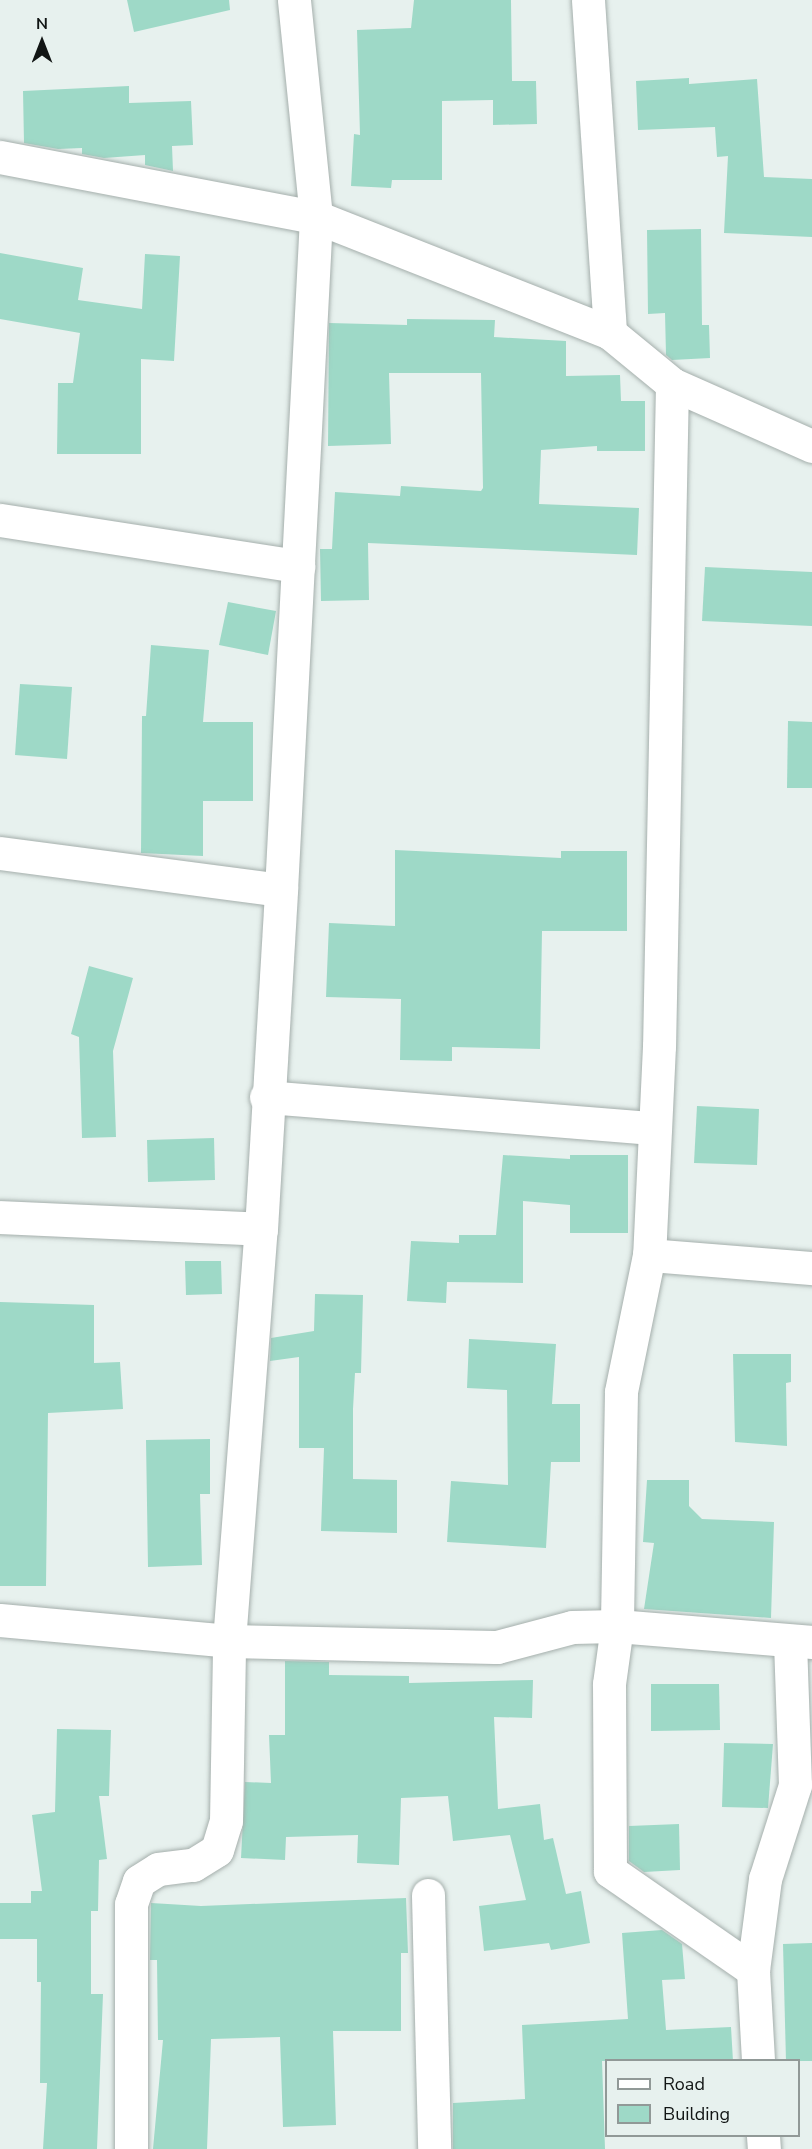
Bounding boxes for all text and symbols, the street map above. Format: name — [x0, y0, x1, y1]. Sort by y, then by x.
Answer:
north arrow — [12, 12, 72, 72]
text: N — [36, 13, 48, 35]
legend — [605, 2059, 800, 2137]
text: Road — [663, 2072, 705, 2096]
text: Building — [663, 2102, 730, 2126]

